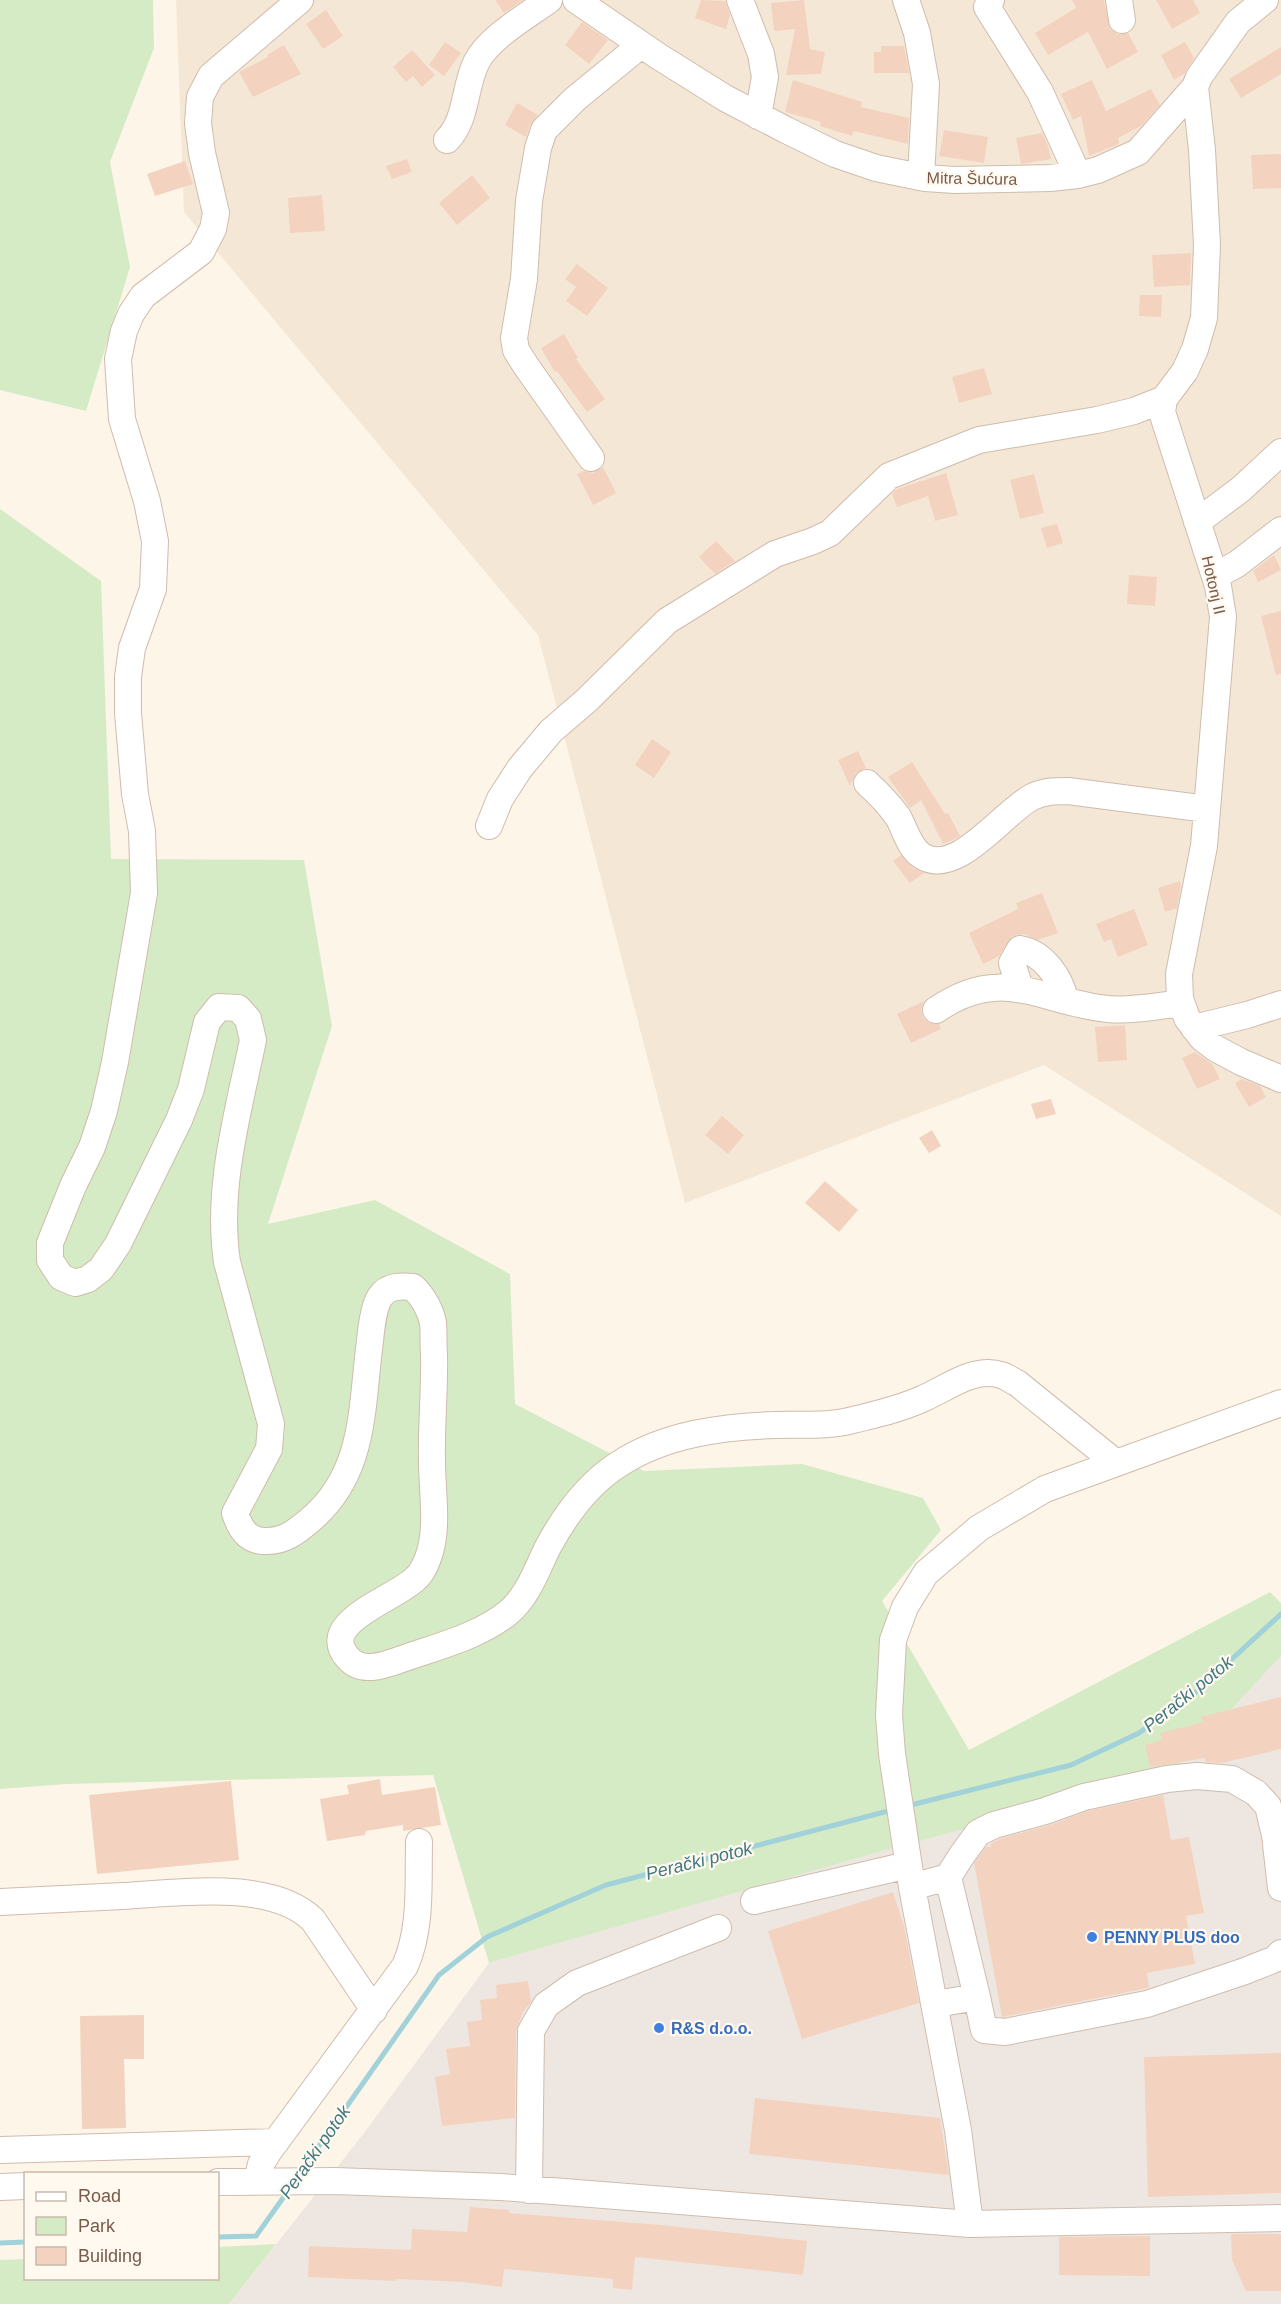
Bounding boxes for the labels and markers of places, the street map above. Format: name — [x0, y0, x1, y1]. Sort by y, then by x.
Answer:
place label: PENNY PLUS doo — [1104, 1929, 1240, 1946]
marker: PENNY PLUS doo — [1085, 1930, 1099, 1944]
place label: R&S d.o.o. — [671, 2020, 752, 2037]
marker: R&S d.o.o. — [652, 2021, 666, 2035]

